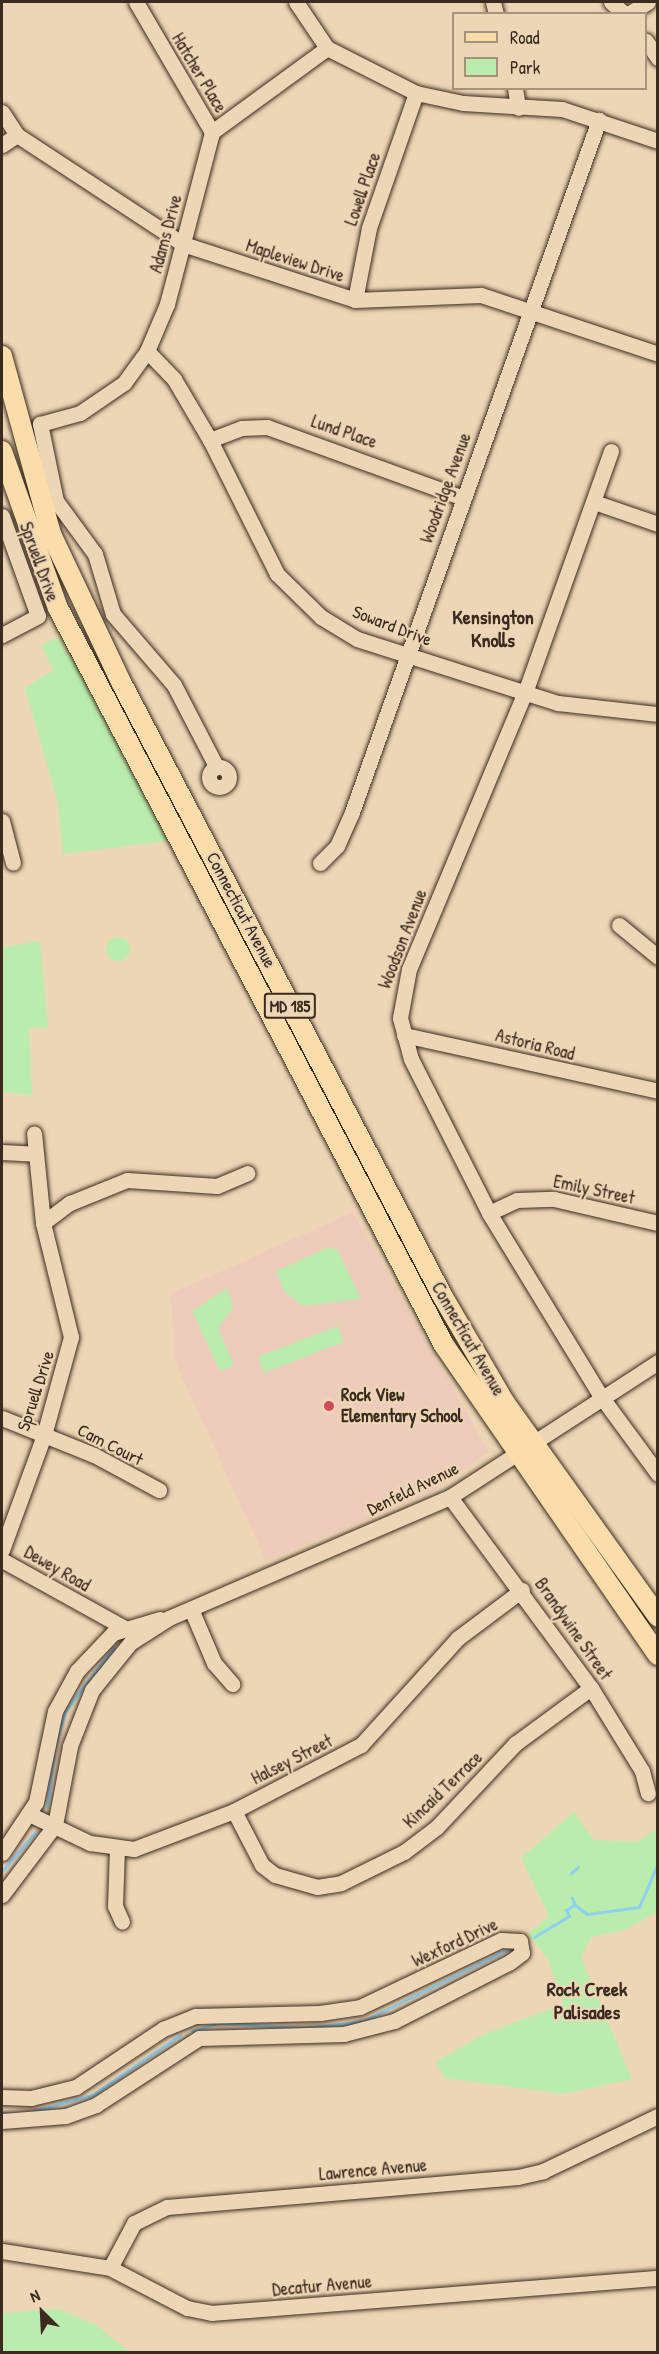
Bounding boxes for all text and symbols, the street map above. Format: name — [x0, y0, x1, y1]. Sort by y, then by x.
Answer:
legend — [452, 12, 647, 90]
text: Road — [510, 25, 540, 50]
street label: Hatcher Place — [167, 29, 231, 117]
text: Park — [510, 55, 540, 80]
street label: Lowell Place — [340, 150, 386, 228]
street label: Adams Drive — [145, 193, 187, 275]
street label: Mapleview Drive — [243, 235, 347, 287]
street label: Lund Place — [308, 411, 380, 453]
street label: Woodridge Avenue — [416, 430, 476, 546]
street label: Spruell Drive — [15, 519, 63, 605]
street label: Soward Drive — [349, 601, 435, 651]
district label: Kensington Knolls — [452, 605, 534, 652]
street label: Connecticut Avenue — [201, 848, 281, 972]
street label: Woodson Avenue — [374, 886, 432, 992]
road number: MD 185 — [263, 993, 317, 1019]
street label: Astoria Road — [493, 1025, 577, 1065]
street label: Emily Street — [551, 1171, 637, 1209]
street label: Connecticut Avenue — [427, 1278, 509, 1400]
street label: Spruell Drive — [13, 1348, 59, 1434]
place label: Rock View Elementary School — [341, 1385, 462, 1428]
marker: Rock View Elementary School — [322, 1399, 336, 1413]
street label: Cam Court — [74, 1419, 146, 1471]
street label: Denfeld Avenue — [364, 1458, 462, 1520]
street label: Dewey Road — [20, 1542, 94, 1596]
street label: Brandywine Street — [530, 1574, 616, 1684]
street label: Halsey Street — [248, 1730, 336, 1790]
street label: Kincaid Terrace — [399, 1747, 487, 1833]
street label: Wexford Drive — [409, 1914, 501, 1972]
district label: Rock Creek Palisades — [547, 1977, 627, 2024]
street label: Lawrence Avenue — [318, 2155, 428, 2185]
street label: Decatur Avenue — [271, 2271, 373, 2301]
north arrow — [12, 2282, 72, 2342]
text: N — [26, 2284, 43, 2307]

